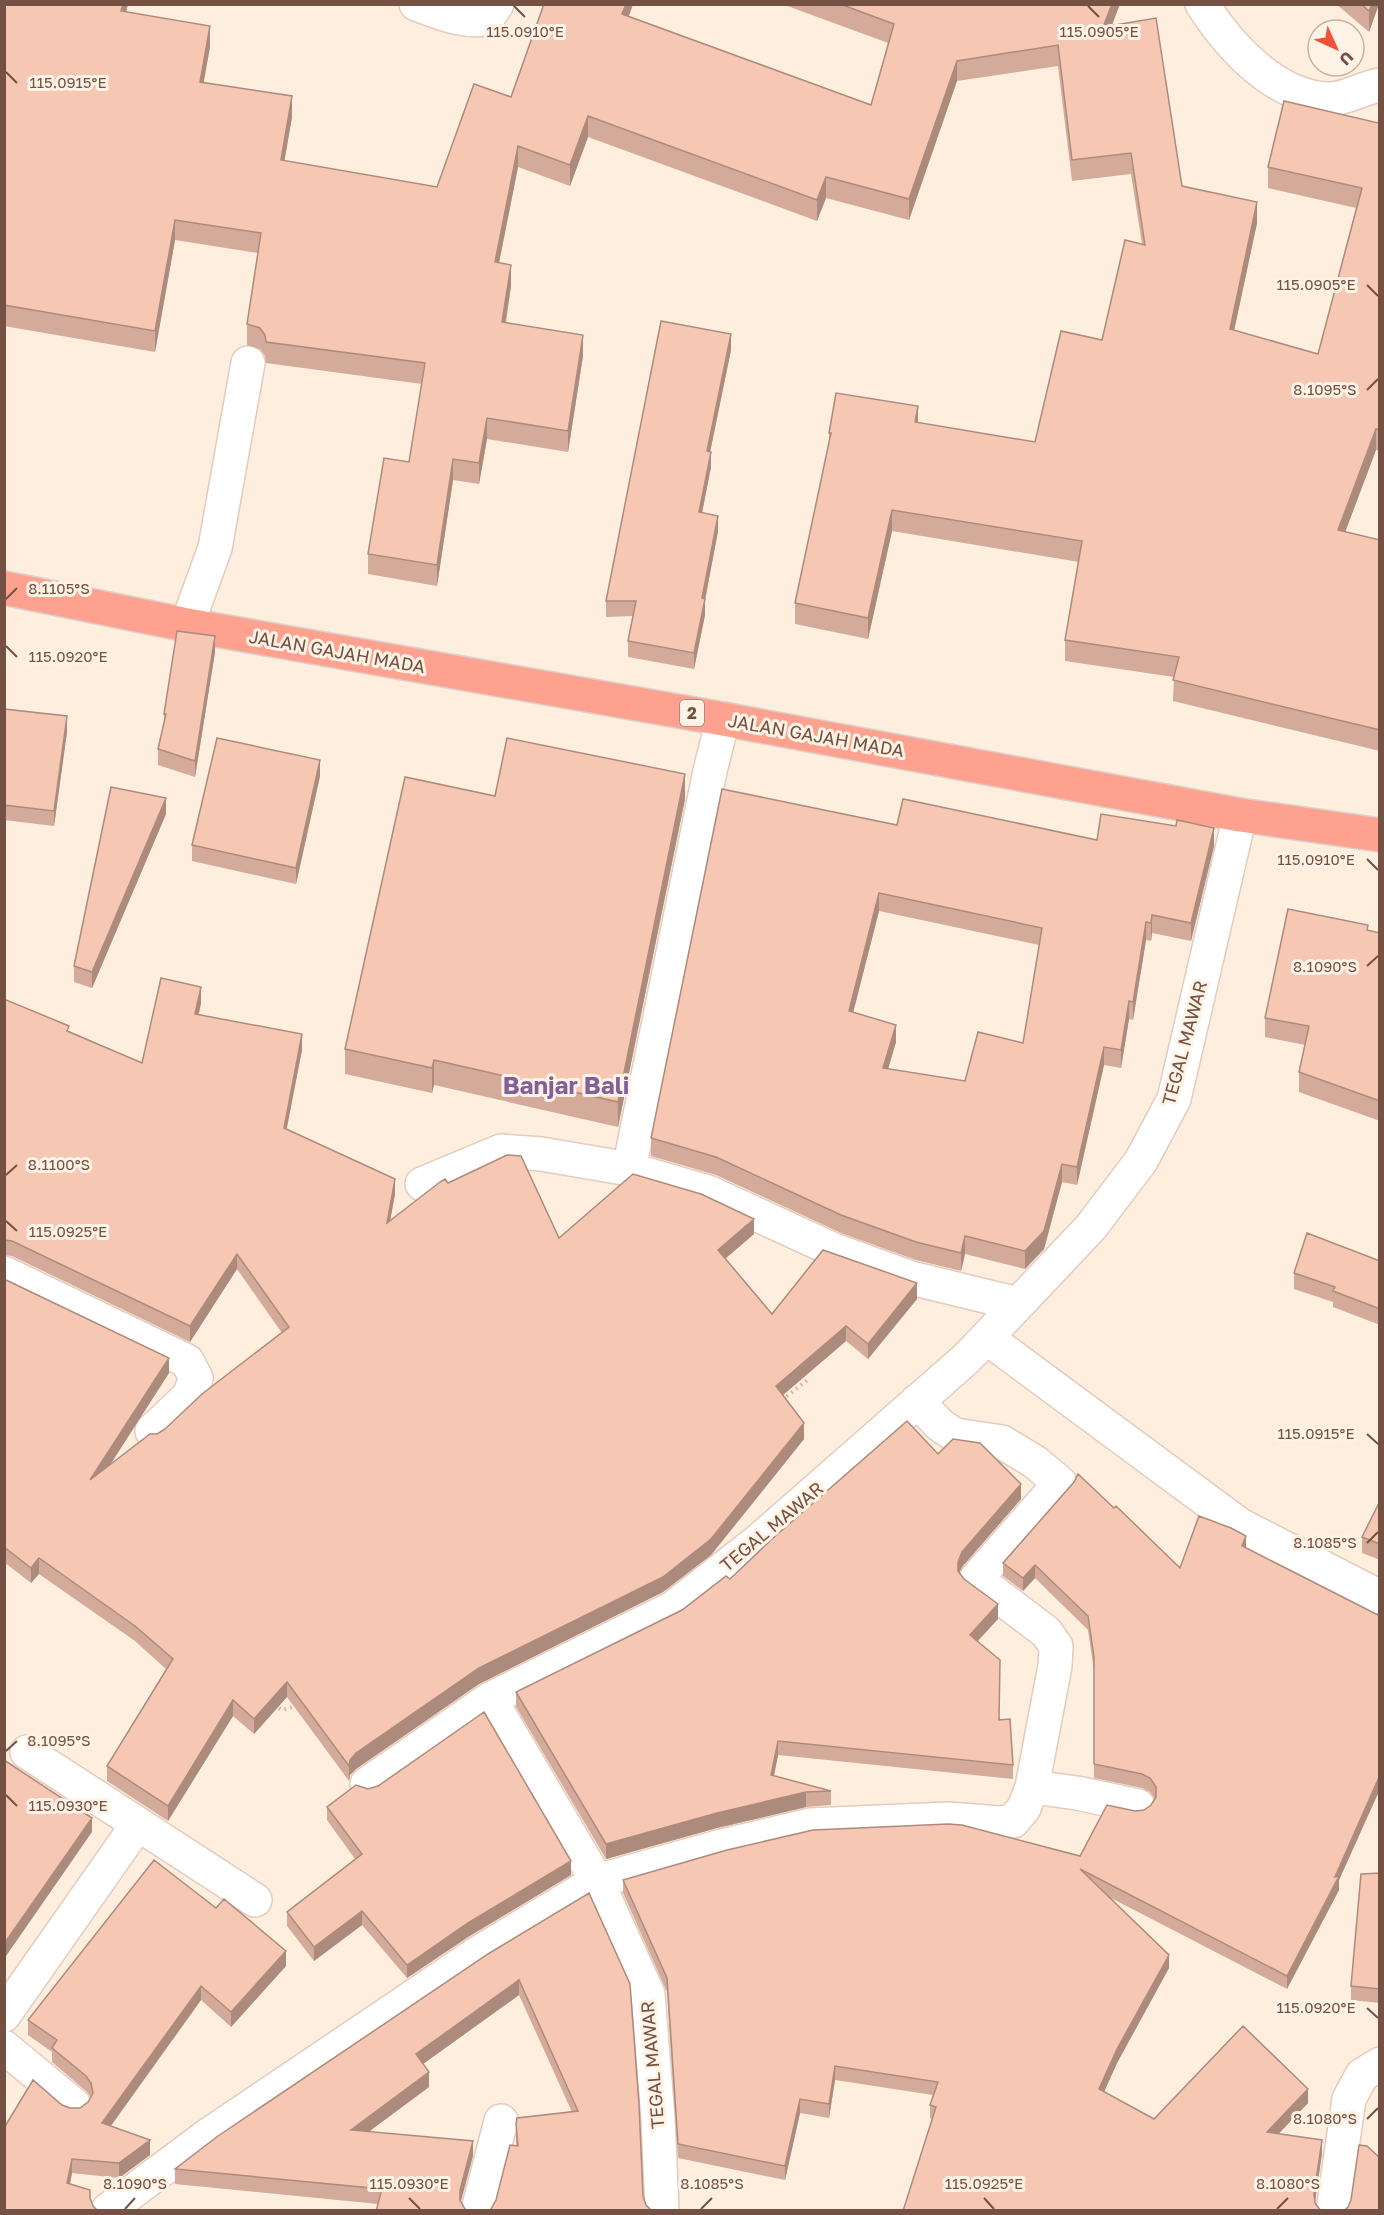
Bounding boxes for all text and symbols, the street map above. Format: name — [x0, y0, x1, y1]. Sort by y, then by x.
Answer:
north arrow — [1306, 18, 1366, 78]
text: 115.0910°E — [486, 22, 564, 40]
text: 115.0905°E — [1059, 22, 1139, 40]
text: U — [1335, 47, 1358, 70]
text: 115.0915°E — [29, 73, 107, 91]
text: 115.0905°E — [1276, 275, 1356, 293]
text: 8.1095°S — [1293, 380, 1357, 398]
text: 8.1105°S — [28, 579, 90, 597]
street label: JALAN GAJAH MADA — [247, 625, 427, 677]
text: 115.0920°E — [28, 647, 108, 665]
road number: 2 — [680, 700, 704, 726]
street label: JALAN GAJAH MADA — [726, 709, 906, 761]
text: 115.0910°E — [1277, 850, 1355, 868]
text: 8.1090°S — [1293, 957, 1357, 975]
street label: TEGAL MAWAR — [1157, 978, 1211, 1107]
district label: Banjar Bali — [503, 1070, 629, 1099]
text: 8.1100°S — [28, 1155, 90, 1173]
text: 115.0925°E — [29, 1222, 107, 1240]
text: 115.0915°E — [1277, 1424, 1355, 1442]
street label: TEGAL MAWAR — [715, 1477, 828, 1576]
text: 8.1085°S — [1293, 1533, 1357, 1551]
text: 8.1095°S — [27, 1731, 91, 1749]
text: 115.0930°E — [28, 1796, 108, 1814]
text: 115.0920°E — [1276, 1998, 1356, 2016]
street label: TEGAL MAWAR — [635, 2000, 669, 2130]
text: 8.1080°S — [1293, 2109, 1357, 2127]
text: 8.1090°S — [103, 2174, 167, 2192]
text: 115.0930°E — [369, 2174, 449, 2192]
text: 8.1085°S — [680, 2174, 744, 2192]
text: 115.0925°E — [945, 2174, 1023, 2192]
text: 8.1080°S — [1256, 2174, 1320, 2192]

